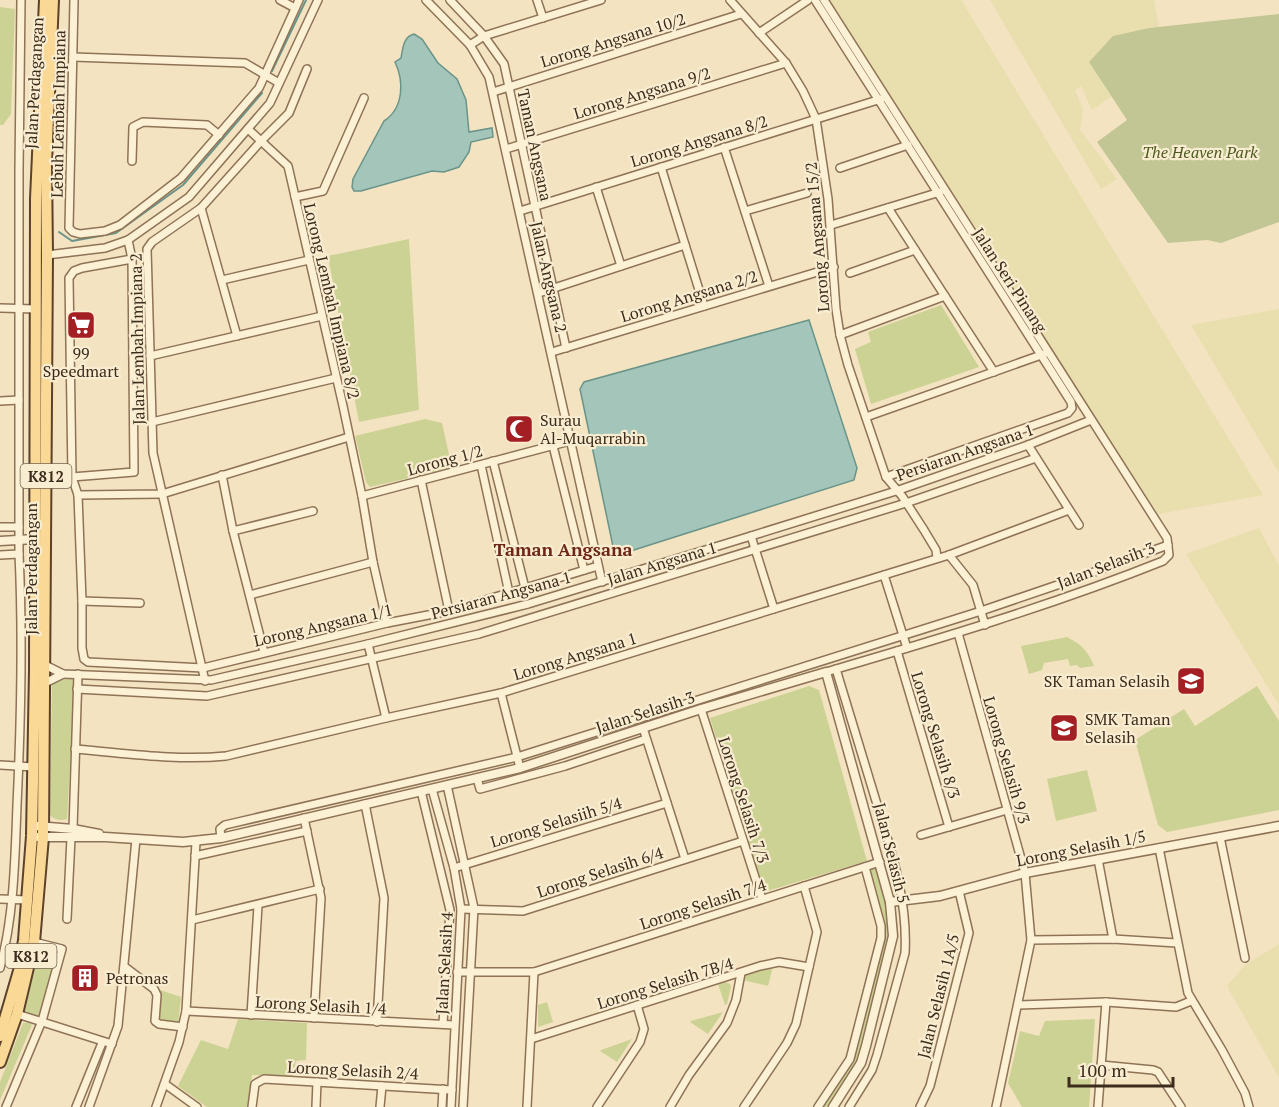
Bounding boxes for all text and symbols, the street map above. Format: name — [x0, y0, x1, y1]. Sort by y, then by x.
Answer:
street label: Lorong Angsana 10/2 — [538, 7, 688, 73]
street label: Jalan Perdagangan — [20, 16, 48, 150]
street label: Lebuh Lembah Impiana — [46, 30, 70, 198]
street label: Lorong Angsana 9/2 — [571, 62, 713, 124]
street label: Taman Angsana — [512, 87, 558, 203]
street label: Lorong Angsana 8/2 — [628, 110, 770, 172]
park label: The Heaven Park — [1142, 141, 1258, 163]
street label: Lorong Angsana 15/2 — [799, 161, 835, 313]
street label: Lorong Lembah Impiana 8/2 — [299, 201, 365, 401]
street label: Jalan Angsana 2 — [526, 219, 572, 335]
street label: Jalan Seri Pinang — [968, 223, 1053, 337]
street label: Jalan Lembah Impiana 2 — [125, 253, 149, 425]
street label: Lorong Angsana 2/2 — [618, 265, 760, 327]
supermarket icon: 99 Speedmart — [65, 309, 97, 341]
place label: 99 Speedmart — [43, 342, 119, 382]
place label: Surau Al-Muqarrabin — [540, 409, 646, 449]
mosque icon: Surau Al-Muqarrabin — [503, 413, 535, 445]
street label: Persiaran Angsana 1 — [893, 418, 1037, 486]
street label: Lorong 1/2 — [405, 439, 485, 481]
road number: K812 — [20, 464, 72, 488]
street label: Jalan Perdagangan — [20, 502, 42, 635]
street label: Jalan Angsana 1 — [605, 536, 719, 590]
street label: Jalan Selasih 3 — [1054, 536, 1158, 594]
district label: Taman Angsana — [493, 537, 633, 561]
street label: Persiaran Angsana 1 — [428, 566, 574, 624]
street label: Lorong Angsana 1/1 — [251, 598, 395, 652]
street label: Lorong Angsana 1 — [511, 627, 639, 685]
school or university icon: SK Taman Selasih — [1175, 665, 1207, 697]
street label: Lorong Selasih 8/3 — [906, 669, 966, 801]
place label: SK Taman Selasih — [1044, 670, 1171, 692]
street label: Jalan Selasih 3 — [593, 686, 697, 738]
street label: Lorong Selasih 9/3 — [978, 694, 1036, 826]
place label: SMK Taman Selasih — [1085, 708, 1171, 748]
school or university icon: SMK Taman Selasih — [1048, 712, 1080, 744]
street label: Lorong Selasih 7/3 — [713, 734, 775, 866]
street label: Lorong Selasiih 5/4 — [488, 791, 625, 852]
street label: Jalan Selasih 5 — [869, 800, 915, 906]
street label: Lorong Selasih 1/5 — [1014, 825, 1148, 871]
street label: Lorong Selasih 6/4 — [534, 841, 666, 903]
street label: Lorong Selasih 7/4 — [637, 873, 769, 935]
street label: Jalan Selasih 4 — [430, 911, 458, 1015]
street label: Jalan Selasih 1A/5 — [912, 931, 964, 1061]
road number: K812 — [6, 944, 57, 968]
street label: Lorong Selasih 7B/4 — [594, 952, 736, 1014]
building icon: Petronas — [69, 962, 101, 994]
place label: Petronas — [106, 967, 169, 989]
street label: Lorong Selasih 1/4 — [255, 991, 388, 1019]
scale bar — [1069, 1050, 1172, 1088]
street label: Lorong Selasih 2/4 — [287, 1056, 420, 1084]
text: 100 m — [1078, 1058, 1127, 1082]

